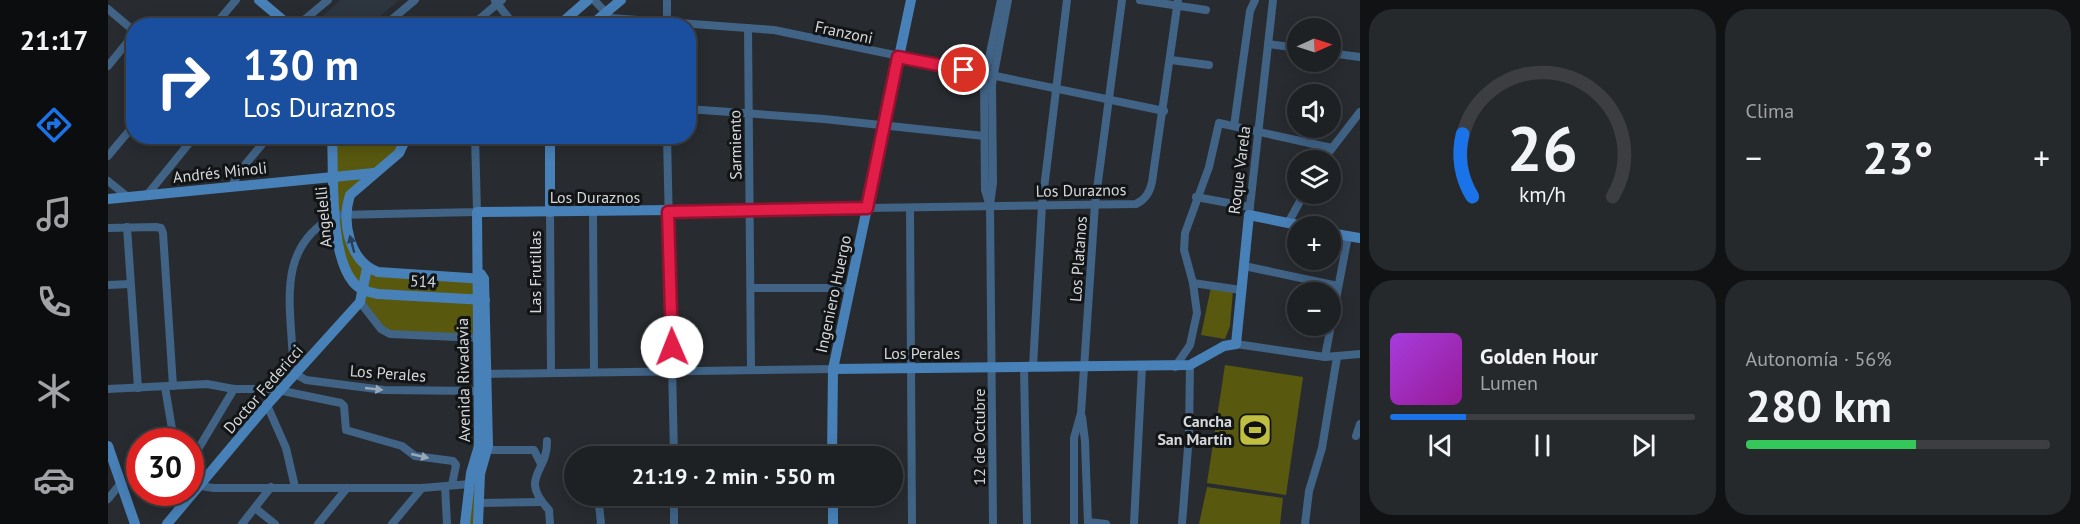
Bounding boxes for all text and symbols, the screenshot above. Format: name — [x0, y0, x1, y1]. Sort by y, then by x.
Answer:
street label: Franzoni — [813, 16, 875, 48]
north arrow — [1287, 18, 1341, 72]
map controls — [1287, 18, 1341, 336]
text: 21:17 — [20, 23, 88, 57]
text: 130 m — [243, 37, 359, 92]
icon: right — [144, 42, 222, 120]
pin — [938, 44, 989, 95]
icon: arrive — [947, 53, 980, 86]
button: sound — [1287, 84, 1341, 138]
text: Los Duraznos — [243, 90, 396, 124]
text: Clima — [1746, 98, 1794, 124]
icon: directions — [33, 104, 75, 146]
text: 26 — [1507, 107, 1578, 188]
street label: Sarmiento — [724, 110, 746, 180]
street label: Roque Varela — [1224, 125, 1254, 215]
text: 23° — [1862, 128, 1933, 186]
text: − — [1746, 136, 1762, 179]
text: + — [2033, 136, 2050, 179]
button: layers — [1287, 150, 1341, 204]
street label: Andrés Minoli — [172, 157, 268, 187]
street label: Los Duraznos — [1036, 179, 1127, 201]
text: km/h — [1519, 180, 1566, 208]
street label: Angelelli — [310, 186, 336, 248]
street label: Los Duraznos — [550, 187, 641, 207]
icon: music — [33, 193, 75, 235]
street label: Los Platanos — [1065, 215, 1091, 303]
button: + — [1287, 216, 1341, 270]
street label: Las Frutillas — [525, 230, 545, 313]
street label: Ingeniero Huergo — [811, 233, 855, 355]
one-way arrow — [347, 235, 357, 253]
street label: 514 — [409, 270, 437, 292]
icon: phone — [33, 281, 75, 323]
button: − — [1287, 282, 1341, 336]
position arrow — [640, 315, 704, 379]
street label: Avenida Rivadavia — [452, 318, 474, 442]
street label: Doctor Federicci — [219, 341, 307, 437]
text: Golden Hour — [1480, 342, 1598, 370]
street label: Los Perales — [884, 343, 960, 363]
text: Autonomía · 56% — [1746, 346, 1892, 372]
street label: Los Perales — [349, 360, 427, 386]
icon: climate — [33, 370, 75, 412]
text: Lumen — [1480, 370, 1538, 396]
text: 280 km — [1746, 376, 1892, 434]
one-way arrow — [365, 384, 384, 394]
street label: 12 de Octubre — [969, 388, 989, 486]
place label: Cancha San Martín — [1157, 411, 1232, 449]
sports icon: Cancha San Martín — [1237, 412, 1273, 448]
speed limit sign: 30 — [126, 428, 204, 506]
icon: previous — [1424, 429, 1457, 462]
icon: pause — [1526, 429, 1559, 462]
icon: next — [1627, 429, 1660, 462]
one-way arrow — [411, 451, 429, 461]
icon: car — [33, 459, 75, 501]
text: 21:19 · 2 min · 550 m — [632, 462, 835, 490]

